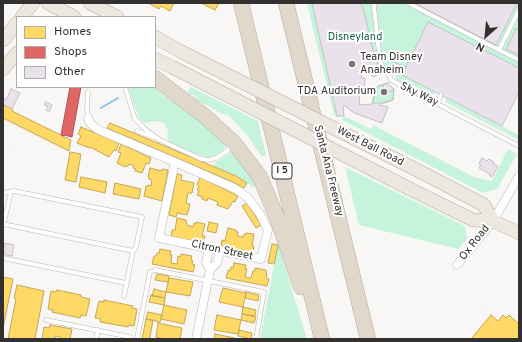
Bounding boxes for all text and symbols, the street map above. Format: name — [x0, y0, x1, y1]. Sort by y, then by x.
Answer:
legend — [16, 16, 156, 88]
north arrow — [466, 16, 506, 56]
text: Homes — [54, 24, 91, 40]
park label: Disneyland — [328, 31, 382, 45]
text: N — [474, 39, 487, 55]
text: Shops — [54, 44, 87, 60]
place label: Team Disney Anaheim — [360, 51, 422, 77]
marker: Team Disney Anaheim — [347, 59, 357, 69]
text: Other — [54, 64, 85, 80]
street label: Sky Way — [398, 80, 440, 110]
place label: TDA Auditorium — [297, 85, 376, 99]
marker: TDA Auditorium — [379, 87, 389, 97]
street label: Santa Ana Freeway — [310, 124, 346, 218]
street label: West Ball Road — [334, 124, 406, 170]
road number: I 5 — [272, 163, 292, 179]
street label: Ox Road — [457, 223, 493, 263]
street label: Citron Street — [190, 238, 254, 264]

